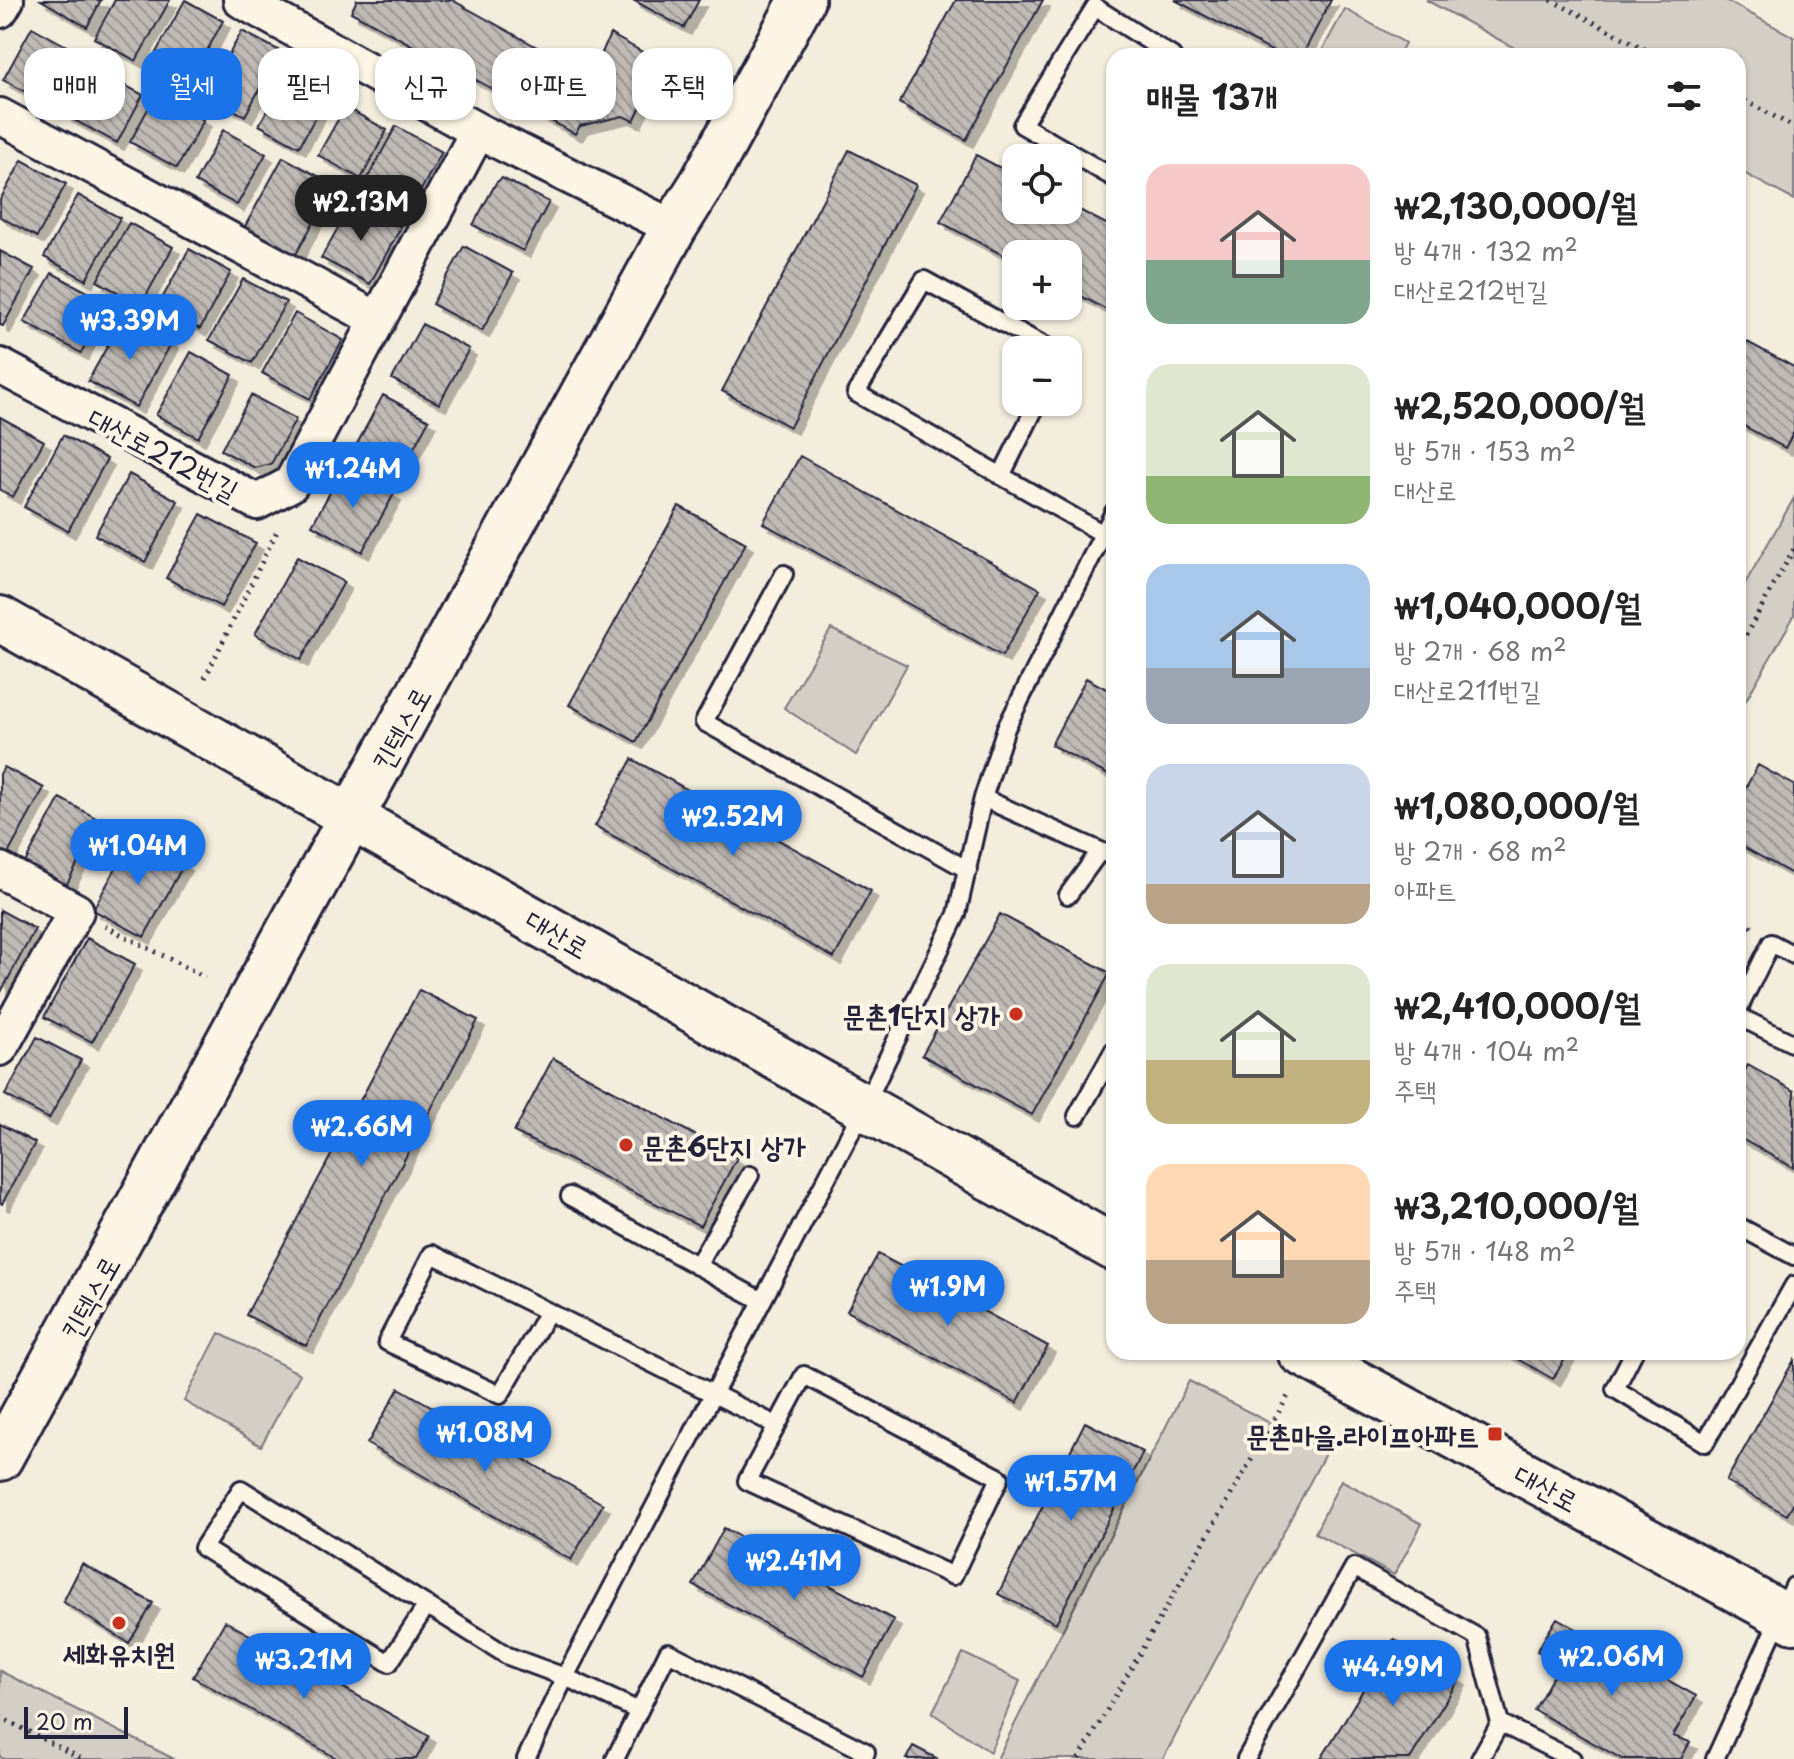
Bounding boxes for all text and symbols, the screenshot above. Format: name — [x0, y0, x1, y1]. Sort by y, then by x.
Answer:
chip: 매매 — [24, 48, 125, 120]
chip: 월세 — [141, 48, 242, 120]
chip: 필터 — [258, 48, 359, 120]
chip: 신규 — [375, 48, 476, 120]
chip: 아파트 — [492, 48, 616, 120]
chip: 주택 — [632, 48, 733, 120]
text: 매물 13개 — [1146, 70, 1278, 122]
icon: filters — [1662, 74, 1706, 118]
map controls — [1002, 144, 1082, 416]
button: locate — [1002, 144, 1082, 224]
pin: ₩2.13M — [296, 175, 426, 243]
text: ₩2,130,000/월 — [1394, 179, 1637, 231]
text: ₩2.13M — [313, 181, 409, 220]
icon: home — [1210, 196, 1306, 292]
text: 방 4개 · 132 m² — [1394, 231, 1578, 270]
button: + — [1002, 240, 1082, 320]
text: 대산로212번길 — [1394, 270, 1547, 309]
pin: ₩3.39M — [65, 294, 195, 362]
text: ₩3.39M — [80, 300, 180, 339]
button: − — [1002, 336, 1082, 416]
text: ₩2,520,000/월 — [1394, 379, 1645, 431]
street label: 대산로212번길 — [81, 395, 247, 511]
icon: home — [1210, 396, 1306, 492]
text: 방 5개 · 153 m² — [1394, 431, 1576, 470]
pin: ₩1.24M — [288, 442, 418, 510]
text: ₩1.24M — [305, 448, 401, 487]
text: 대산로 — [1394, 470, 1457, 509]
text: ₩1,040,000/월 — [1394, 579, 1641, 631]
icon: home — [1210, 596, 1306, 692]
text: 방 2개 · 68 m² — [1394, 631, 1567, 670]
text: 대산로211번길 — [1394, 670, 1540, 709]
street label: 킨텍스로 — [359, 678, 441, 778]
text: ₩1,080,000/월 — [1394, 779, 1639, 831]
pin: ₩2.52M — [668, 790, 798, 858]
text: ₩2.52M — [682, 796, 784, 835]
icon: home — [1210, 796, 1306, 892]
pin: ₩1.04M — [73, 819, 203, 887]
text: ₩1.04M — [89, 825, 187, 864]
text: 방 2개 · 68 m² — [1394, 831, 1567, 870]
text: 아파트 — [1394, 870, 1457, 909]
street label: 대산로 — [518, 897, 598, 969]
text: ₩2,410,000/월 — [1394, 979, 1641, 1031]
place label: 문촌1단지 상가 — [842, 993, 1000, 1036]
icon: home — [1210, 996, 1306, 1092]
marker: 문촌1단지 상가 — [1007, 1005, 1025, 1023]
text: 방 4개 · 104 m² — [1394, 1031, 1579, 1070]
text: 주택 — [1394, 1070, 1436, 1109]
pin: ₩2.66M — [297, 1100, 427, 1168]
text: ₩2.66M — [311, 1106, 413, 1145]
place label: 문촌6단지 상가 — [642, 1124, 806, 1167]
marker: 문촌6단지 상가 — [617, 1136, 635, 1154]
text: ₩3,210,000/월 — [1394, 1179, 1639, 1231]
icon: home — [1210, 1196, 1306, 1292]
text: 방 5개 · 148 m² — [1394, 1231, 1576, 1270]
street label: 킨텍스로 — [48, 1247, 130, 1347]
pin: ₩1.9M — [892, 1260, 1004, 1328]
text: ₩1.9M — [910, 1266, 986, 1305]
text: 주택 — [1394, 1270, 1436, 1309]
pin: ₩1.08M — [420, 1406, 550, 1474]
text: ₩1.08M — [436, 1412, 534, 1451]
place label: 문촌마을.라이프아파트 — [1246, 1413, 1479, 1456]
marker: 문촌마을.라이프아파트 — [1486, 1425, 1504, 1443]
street label: 대산로 — [1507, 1452, 1587, 1522]
pin: ₩1.57M — [1006, 1455, 1136, 1523]
text: ₩1.57M — [1025, 1461, 1117, 1500]
pin: ₩2.41M — [729, 1534, 859, 1602]
text: ₩2.41M — [746, 1540, 842, 1579]
marker: 세화유치원 — [110, 1614, 128, 1632]
pin: ₩2.06M — [1547, 1630, 1677, 1698]
place label: 세화유치원 — [63, 1631, 175, 1674]
pin: ₩3.21M — [239, 1633, 369, 1701]
text: ₩2.06M — [1559, 1636, 1665, 1675]
text: ₩3.21M — [255, 1639, 353, 1678]
pin: ₩4.49M — [1328, 1640, 1458, 1708]
text: ₩4.49M — [1342, 1646, 1444, 1685]
scale bar — [24, 1703, 128, 1739]
text: 20 m — [36, 1704, 93, 1737]

